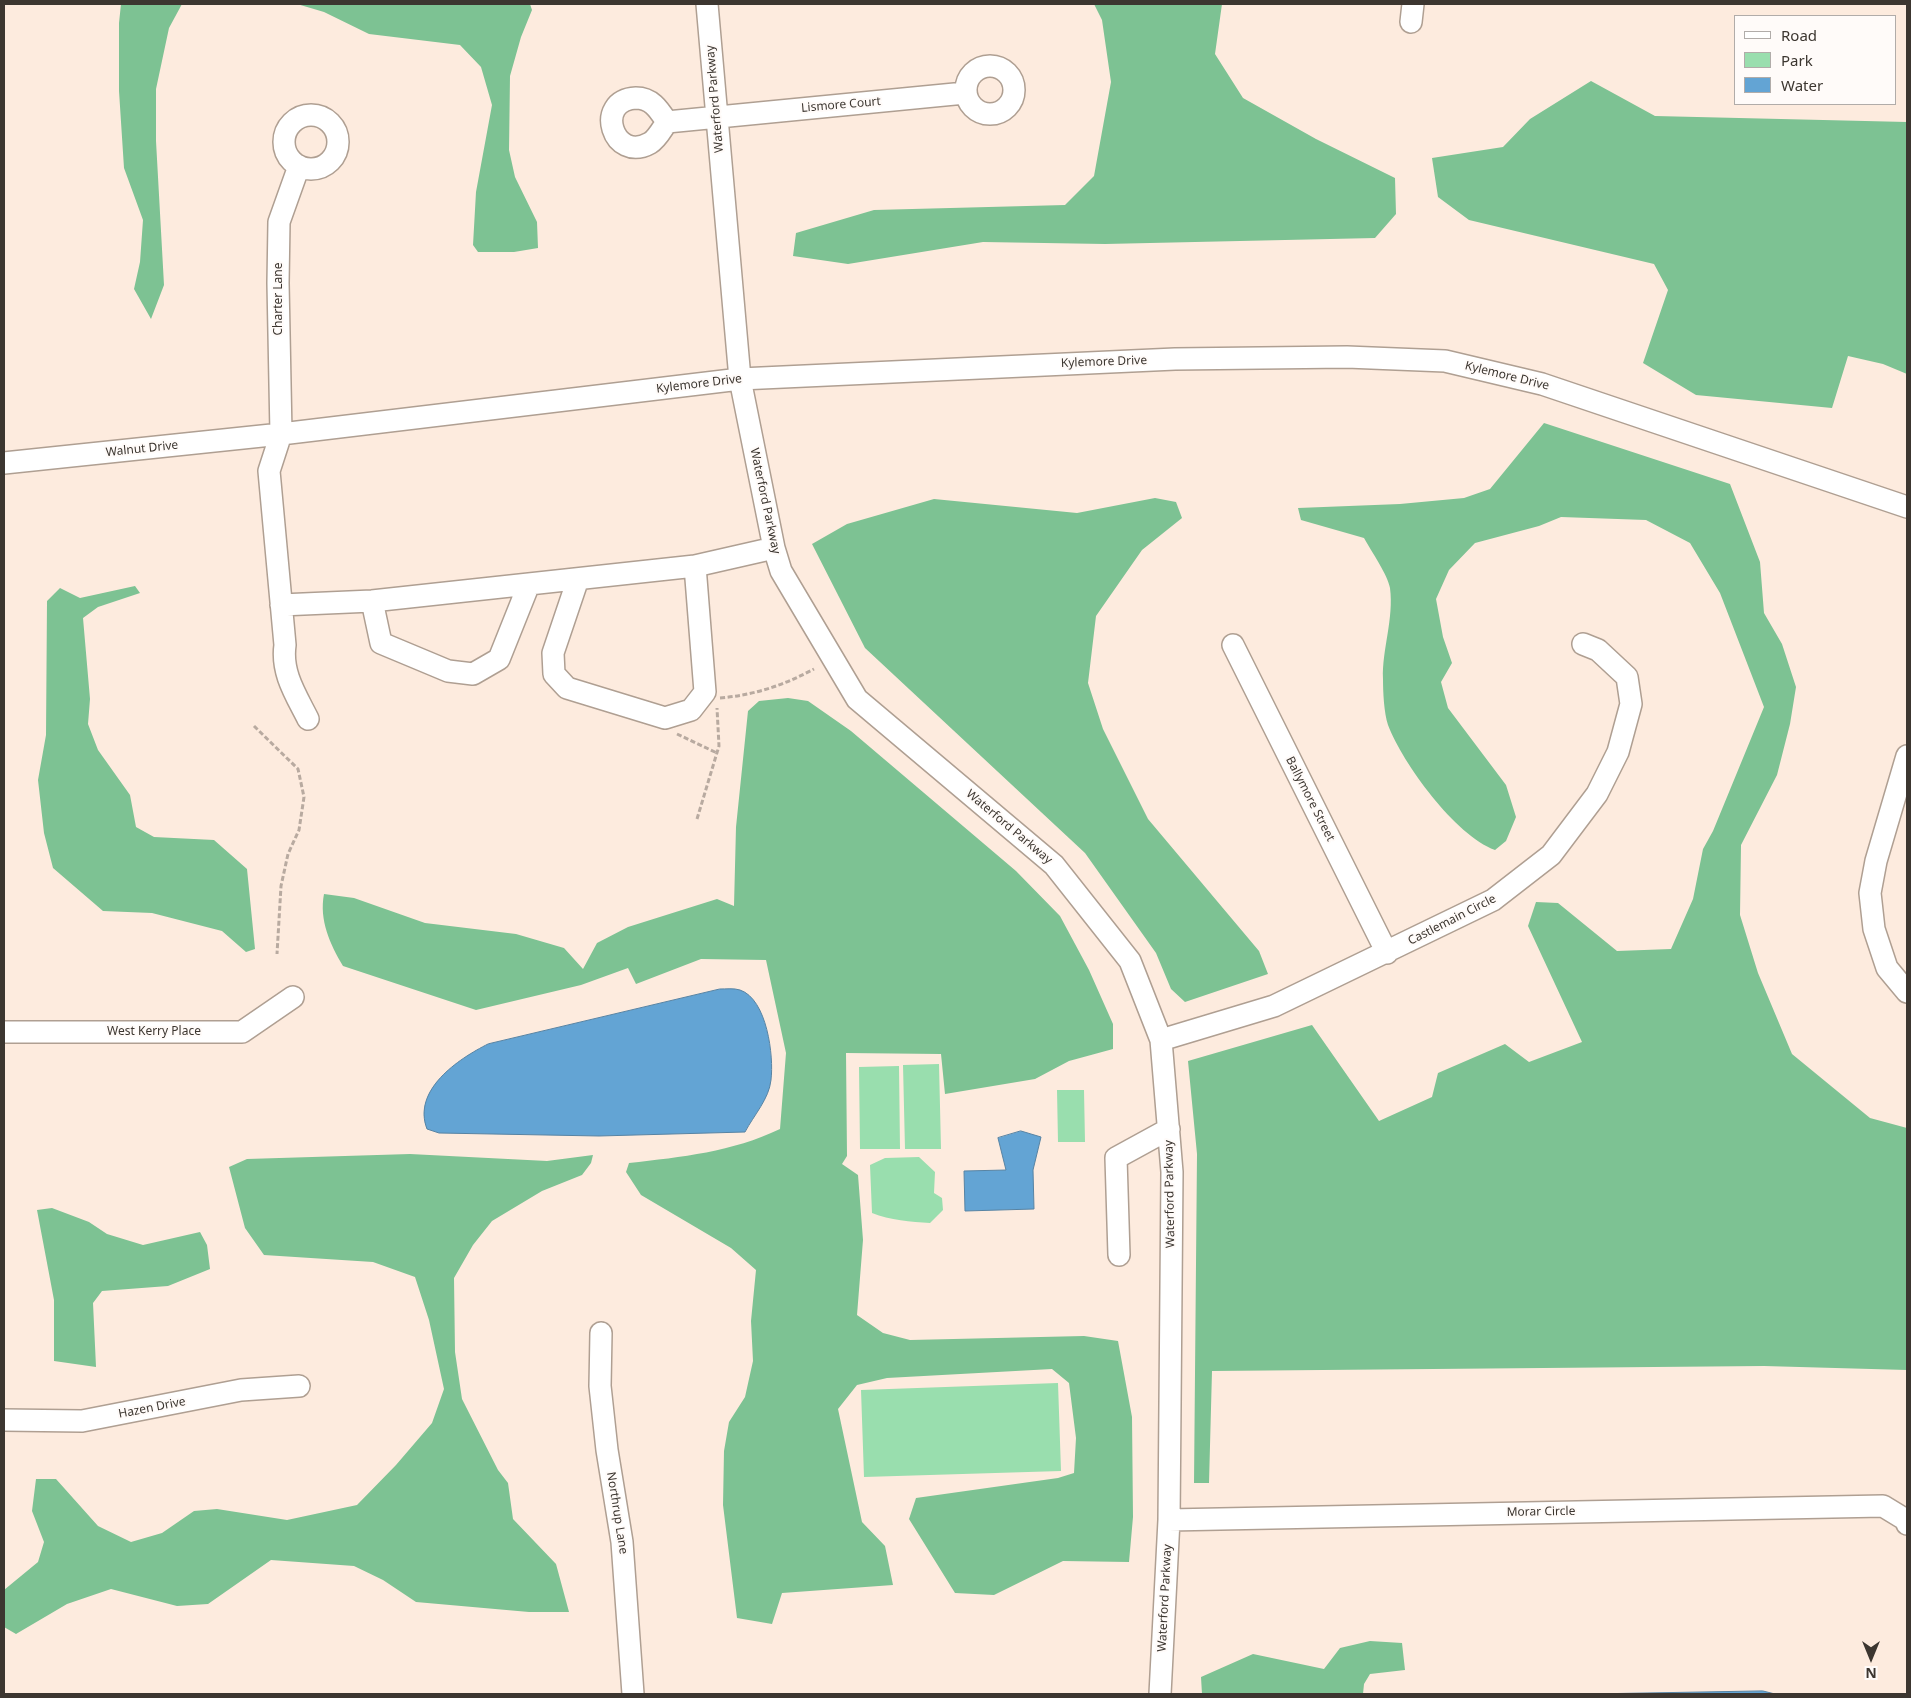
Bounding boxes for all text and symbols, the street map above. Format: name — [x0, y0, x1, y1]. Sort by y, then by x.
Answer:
legend — [1734, 15, 1896, 105]
text: Road — [1781, 25, 1817, 45]
street label: Waterford Parkway — [703, 45, 727, 153]
text: Park — [1781, 50, 1813, 70]
text: Water — [1781, 75, 1823, 95]
street label: Lismore Court — [801, 94, 881, 116]
street label: Charter Lane — [272, 262, 286, 336]
street label: Kylemore Drive — [1061, 353, 1147, 371]
street label: Kylemore Drive — [1463, 359, 1551, 393]
street label: Kylemore Drive — [655, 372, 743, 396]
street label: Walnut Drive — [105, 438, 179, 460]
street label: Waterford Parkway — [747, 447, 783, 555]
street label: Ballymore Street — [1282, 754, 1338, 844]
street label: Waterford Parkway — [963, 787, 1055, 867]
street label: Castlemain Circle — [1406, 892, 1498, 948]
street label: West Kerry Place — [107, 1025, 201, 1039]
street label: Waterford Parkway — [1162, 1140, 1178, 1248]
street label: Hazen Drive — [117, 1394, 187, 1422]
street label: Northrup Lane — [603, 1471, 631, 1555]
street label: Morar Circle — [1507, 1504, 1575, 1520]
street label: Waterford Parkway — [1155, 1544, 1175, 1652]
north arrow — [1846, 1633, 1896, 1683]
text: N — [1865, 1664, 1877, 1683]

